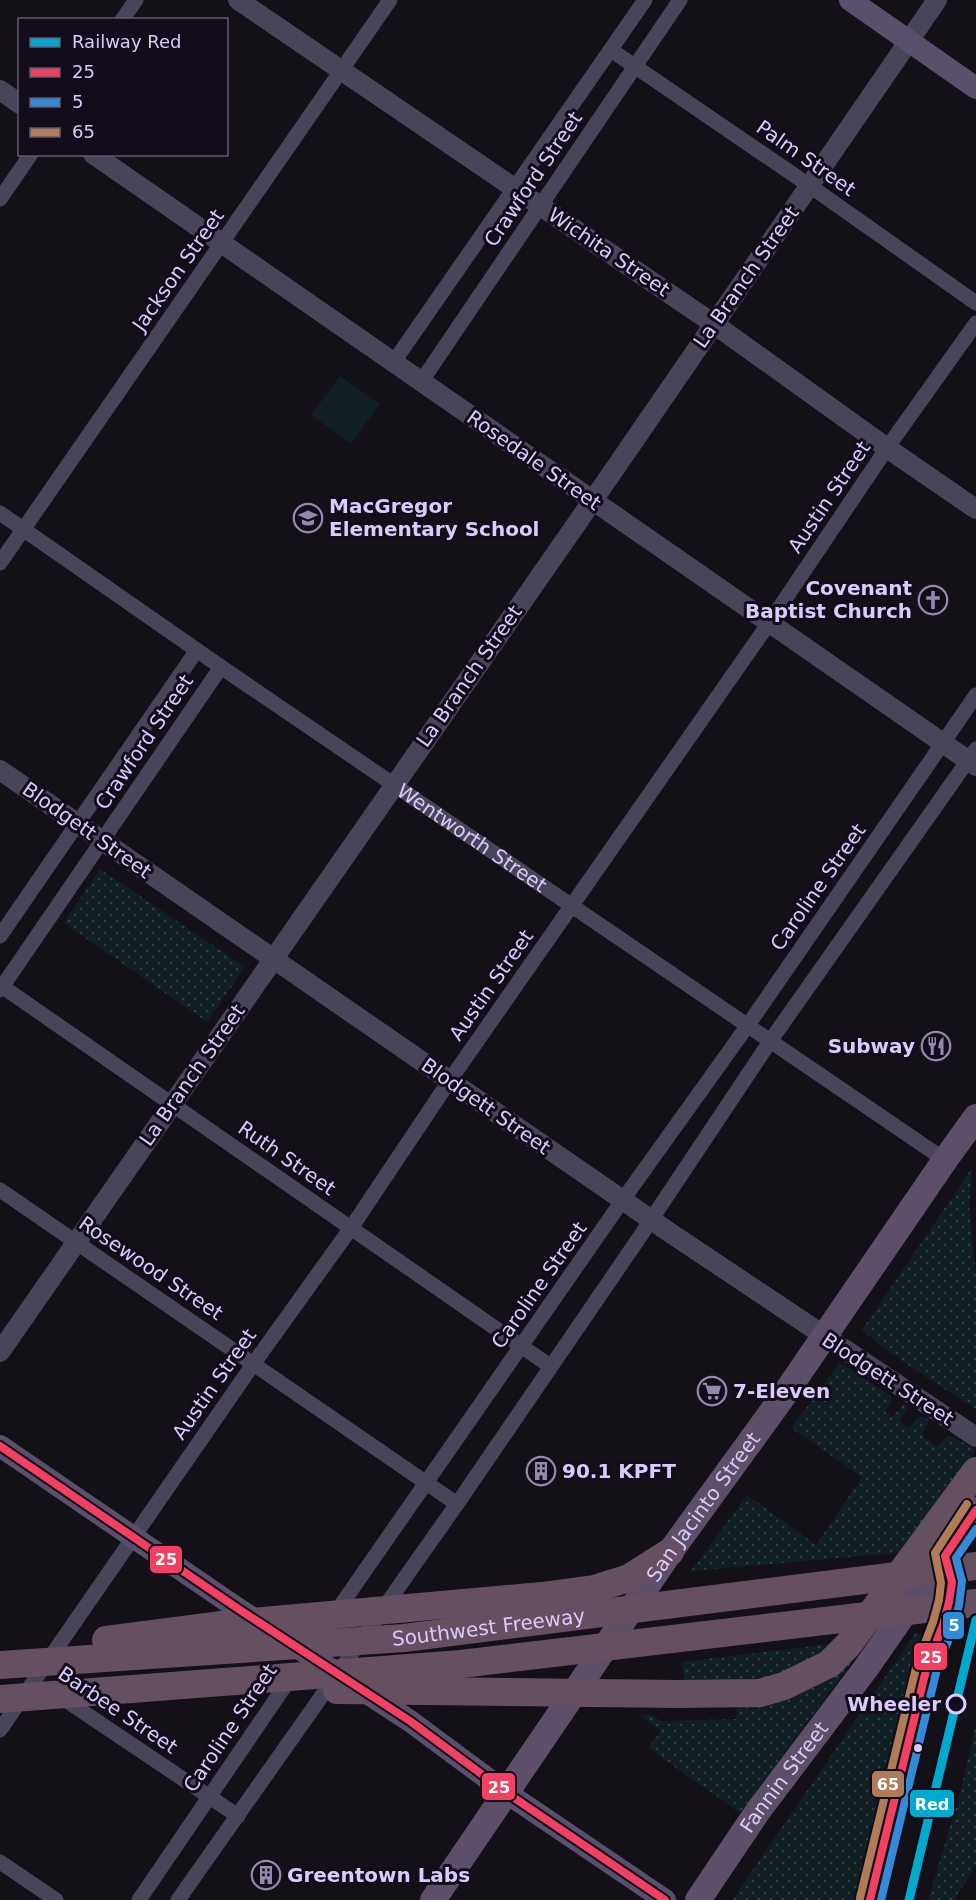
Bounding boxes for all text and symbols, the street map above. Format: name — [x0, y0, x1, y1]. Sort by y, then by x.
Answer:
legend — [18, 18, 228, 156]
text: Railway Red — [72, 31, 181, 52]
text: 25 — [72, 61, 95, 82]
text: 5 — [72, 91, 83, 112]
street label: Crawford Street — [479, 107, 587, 251]
street label: Palm Street — [752, 115, 860, 201]
text: 65 — [72, 121, 95, 142]
street label: La Branch Street — [688, 201, 804, 352]
street label: Wichita Street — [544, 203, 674, 302]
street label: Jackson Street — [126, 204, 229, 337]
street label: Rosedale Street — [462, 405, 606, 515]
street label: Austin Street — [783, 436, 875, 558]
place label: MacGregor Elementary School — [329, 494, 539, 541]
school or university icon: MacGregor Elementary School — [292, 502, 324, 534]
place label: Covenant Baptist Church — [745, 576, 912, 623]
church icon: Covenant Baptist Church — [917, 584, 949, 616]
street label: La Branch Street — [411, 600, 527, 751]
street label: Crawford Street — [90, 670, 198, 814]
street label: Blodgett Street — [18, 777, 156, 884]
street label: Wentworth Street — [392, 778, 552, 897]
street label: Caroline Street — [765, 819, 871, 955]
street label: Austin Street — [444, 925, 538, 1045]
street label: La Branch Street — [134, 999, 250, 1150]
restaurant icon: Subway — [920, 1030, 952, 1062]
place label: Subway — [828, 1034, 915, 1058]
street label: Blodgett Street — [417, 1053, 555, 1160]
street label: Ruth Street — [234, 1116, 340, 1200]
street label: Rosewood Street — [74, 1211, 228, 1325]
street label: Caroline Street — [486, 1217, 592, 1353]
street label: Austin Street — [167, 1324, 261, 1444]
street label: Blodgett Street — [818, 1328, 958, 1431]
supermarket icon: 7-Eleven — [696, 1375, 728, 1407]
place label: 7-Eleven — [733, 1379, 830, 1403]
street label: San Jacinto Street — [641, 1427, 765, 1586]
building icon: 90.1 KPFT — [525, 1455, 557, 1487]
place label: 90.1 KPFT — [562, 1459, 676, 1483]
line badge: 25 — [149, 1545, 183, 1574]
text: 25 — [155, 1550, 177, 1569]
street label: Southwest Freeway — [391, 1603, 587, 1651]
line badge: 5 — [942, 1611, 965, 1640]
text: 5 — [948, 1616, 960, 1635]
line badge: 25 — [913, 1642, 948, 1671]
text: 25 — [920, 1648, 942, 1667]
street label: Caroline Street — [178, 1659, 282, 1797]
street label: Barbee Street — [54, 1661, 182, 1759]
place label: Wheeler — [847, 1692, 941, 1716]
marker: Wheeler — [946, 1694, 966, 1714]
street label: Fannin Street — [735, 1717, 833, 1837]
unlabelled marker — [912, 1742, 924, 1754]
line badge: 65 — [871, 1770, 905, 1798]
line badge: 25 — [481, 1772, 516, 1801]
text: 65 — [877, 1775, 899, 1794]
text: 25 — [488, 1778, 510, 1797]
line badge: Red — [909, 1789, 955, 1818]
text: Red — [915, 1795, 949, 1814]
building icon: Greentown Labs — [250, 1859, 282, 1891]
place label: Greentown Labs — [287, 1863, 470, 1887]

